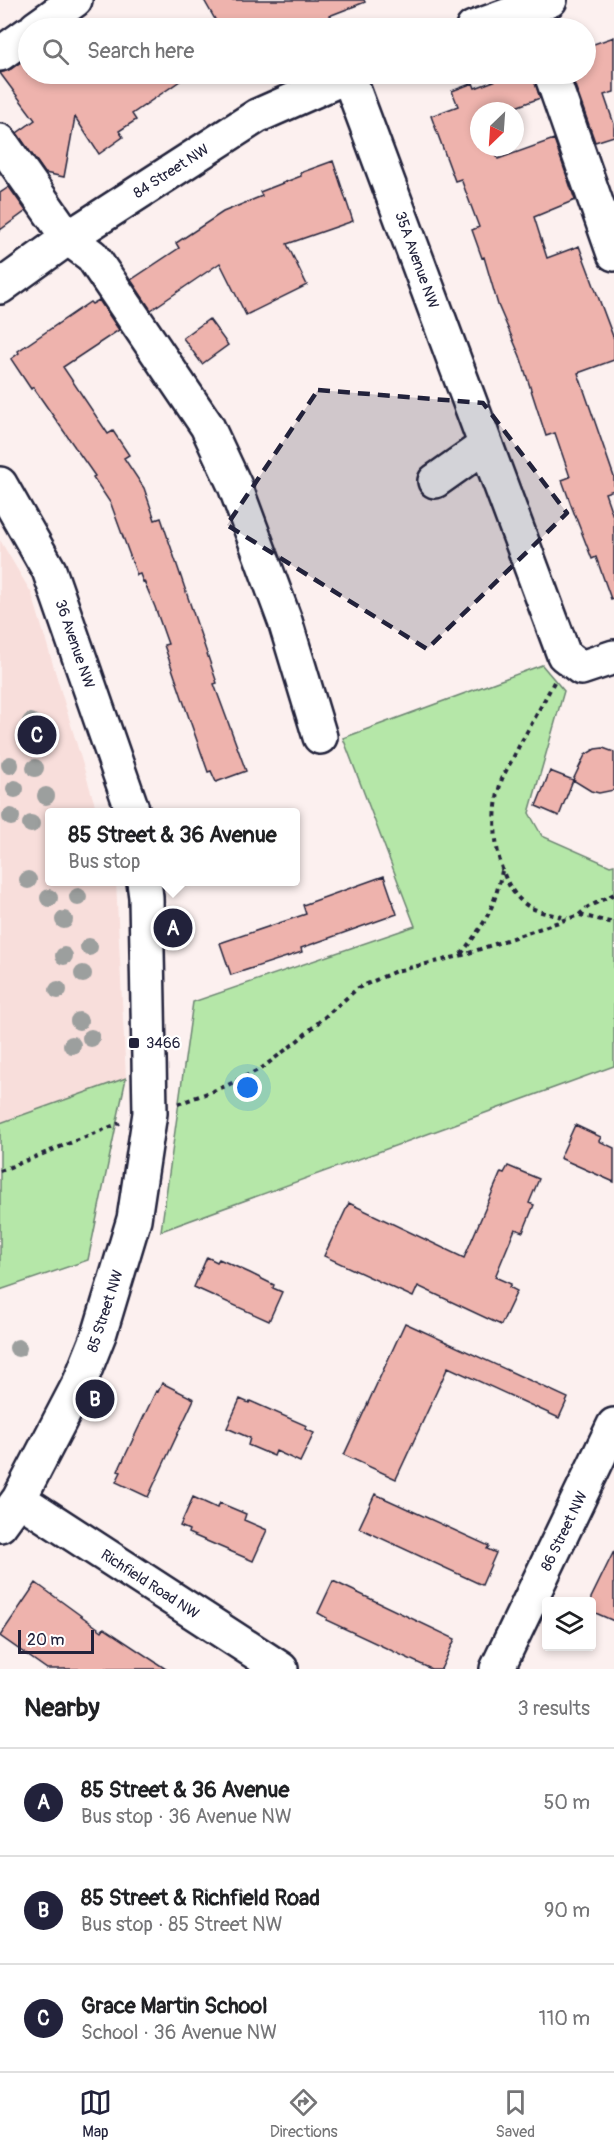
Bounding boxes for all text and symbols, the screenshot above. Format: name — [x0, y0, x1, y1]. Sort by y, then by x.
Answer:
search box — [18, 18, 596, 84]
icon: search — [39, 35, 72, 68]
text: Search here — [87, 37, 194, 65]
north arrow — [470, 102, 524, 156]
street label: 84 Street NW — [130, 140, 213, 203]
street label: 35A Avenue NW — [390, 209, 443, 311]
street label: 36 Avenue NW — [50, 597, 99, 691]
pin: C — [18, 712, 57, 758]
popup — [45, 808, 300, 886]
text: 85 Street & 36 Avenue — [68, 821, 277, 849]
text: Bus stop — [68, 849, 140, 874]
pin: A — [154, 906, 192, 950]
place label: 3466 — [146, 1034, 181, 1053]
marker: 3466 — [127, 1036, 141, 1050]
your location — [233, 1073, 262, 1102]
street label: 85 Street NW — [83, 1267, 128, 1355]
pin: B — [76, 1376, 115, 1422]
street label: 86 Street NW — [537, 1488, 592, 1574]
street label: Richfield Road NW — [97, 1546, 203, 1623]
map controls — [542, 1597, 596, 1651]
button: layers — [542, 1597, 596, 1651]
scale bar — [18, 1627, 94, 1654]
text: 20 m — [27, 1630, 65, 1650]
text: Nearby — [24, 1692, 100, 1724]
text: 3 results — [518, 1696, 590, 1721]
text: 85 Street & 36 Avenue — [81, 1776, 289, 1804]
text: A — [37, 1790, 50, 1815]
text: 50 m — [543, 1790, 590, 1815]
text: Bus stop · 36 Avenue NW — [81, 1804, 292, 1829]
text: 85 Street & Richfield Road — [81, 1884, 320, 1912]
text: B — [38, 1898, 49, 1923]
text: 90 m — [544, 1898, 590, 1923]
text: Bus stop · 85 Street NW — [81, 1912, 283, 1937]
text: Grace Martin School — [81, 1992, 267, 2020]
text: C — [37, 2006, 50, 2031]
text: 110 m — [539, 2006, 590, 2031]
text: School · 36 Avenue NW — [81, 2020, 277, 2045]
tab: Map — [79, 2086, 112, 2142]
tab: Directions — [270, 2086, 338, 2142]
tab: Saved — [495, 2086, 535, 2142]

